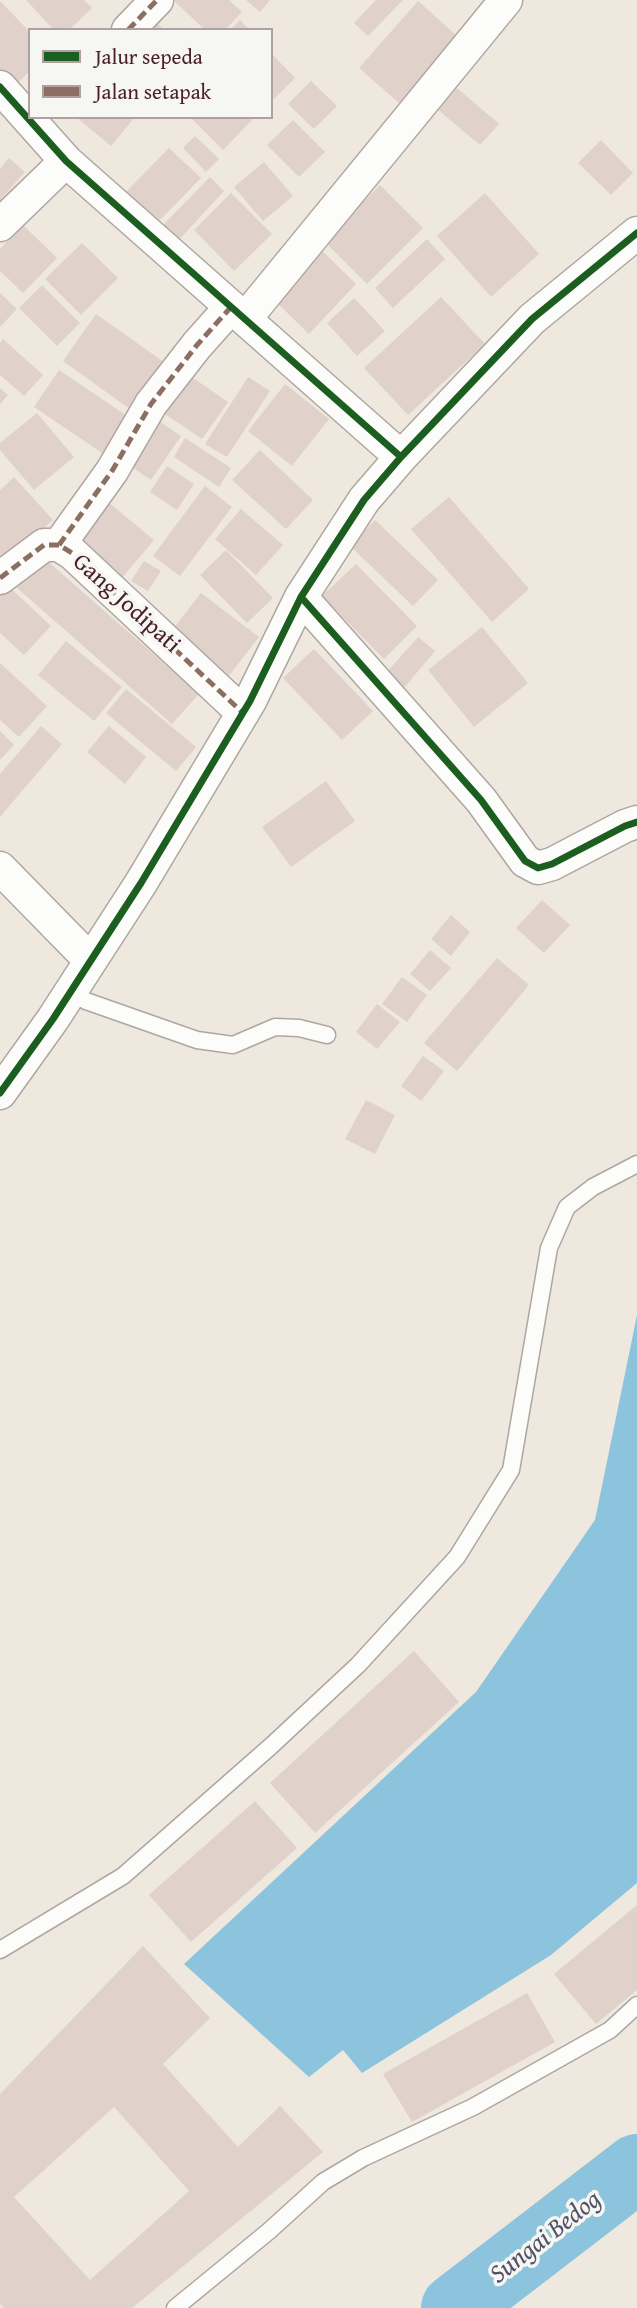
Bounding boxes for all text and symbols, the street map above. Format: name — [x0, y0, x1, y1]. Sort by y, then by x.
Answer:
legend — [28, 28, 273, 119]
text: Jalur sepeda — [95, 41, 203, 72]
text: Jalan setapak — [95, 76, 211, 107]
street label: Gang Jodipati — [66, 548, 186, 660]
water label: Sungai Bedog — [484, 2185, 608, 2291]

